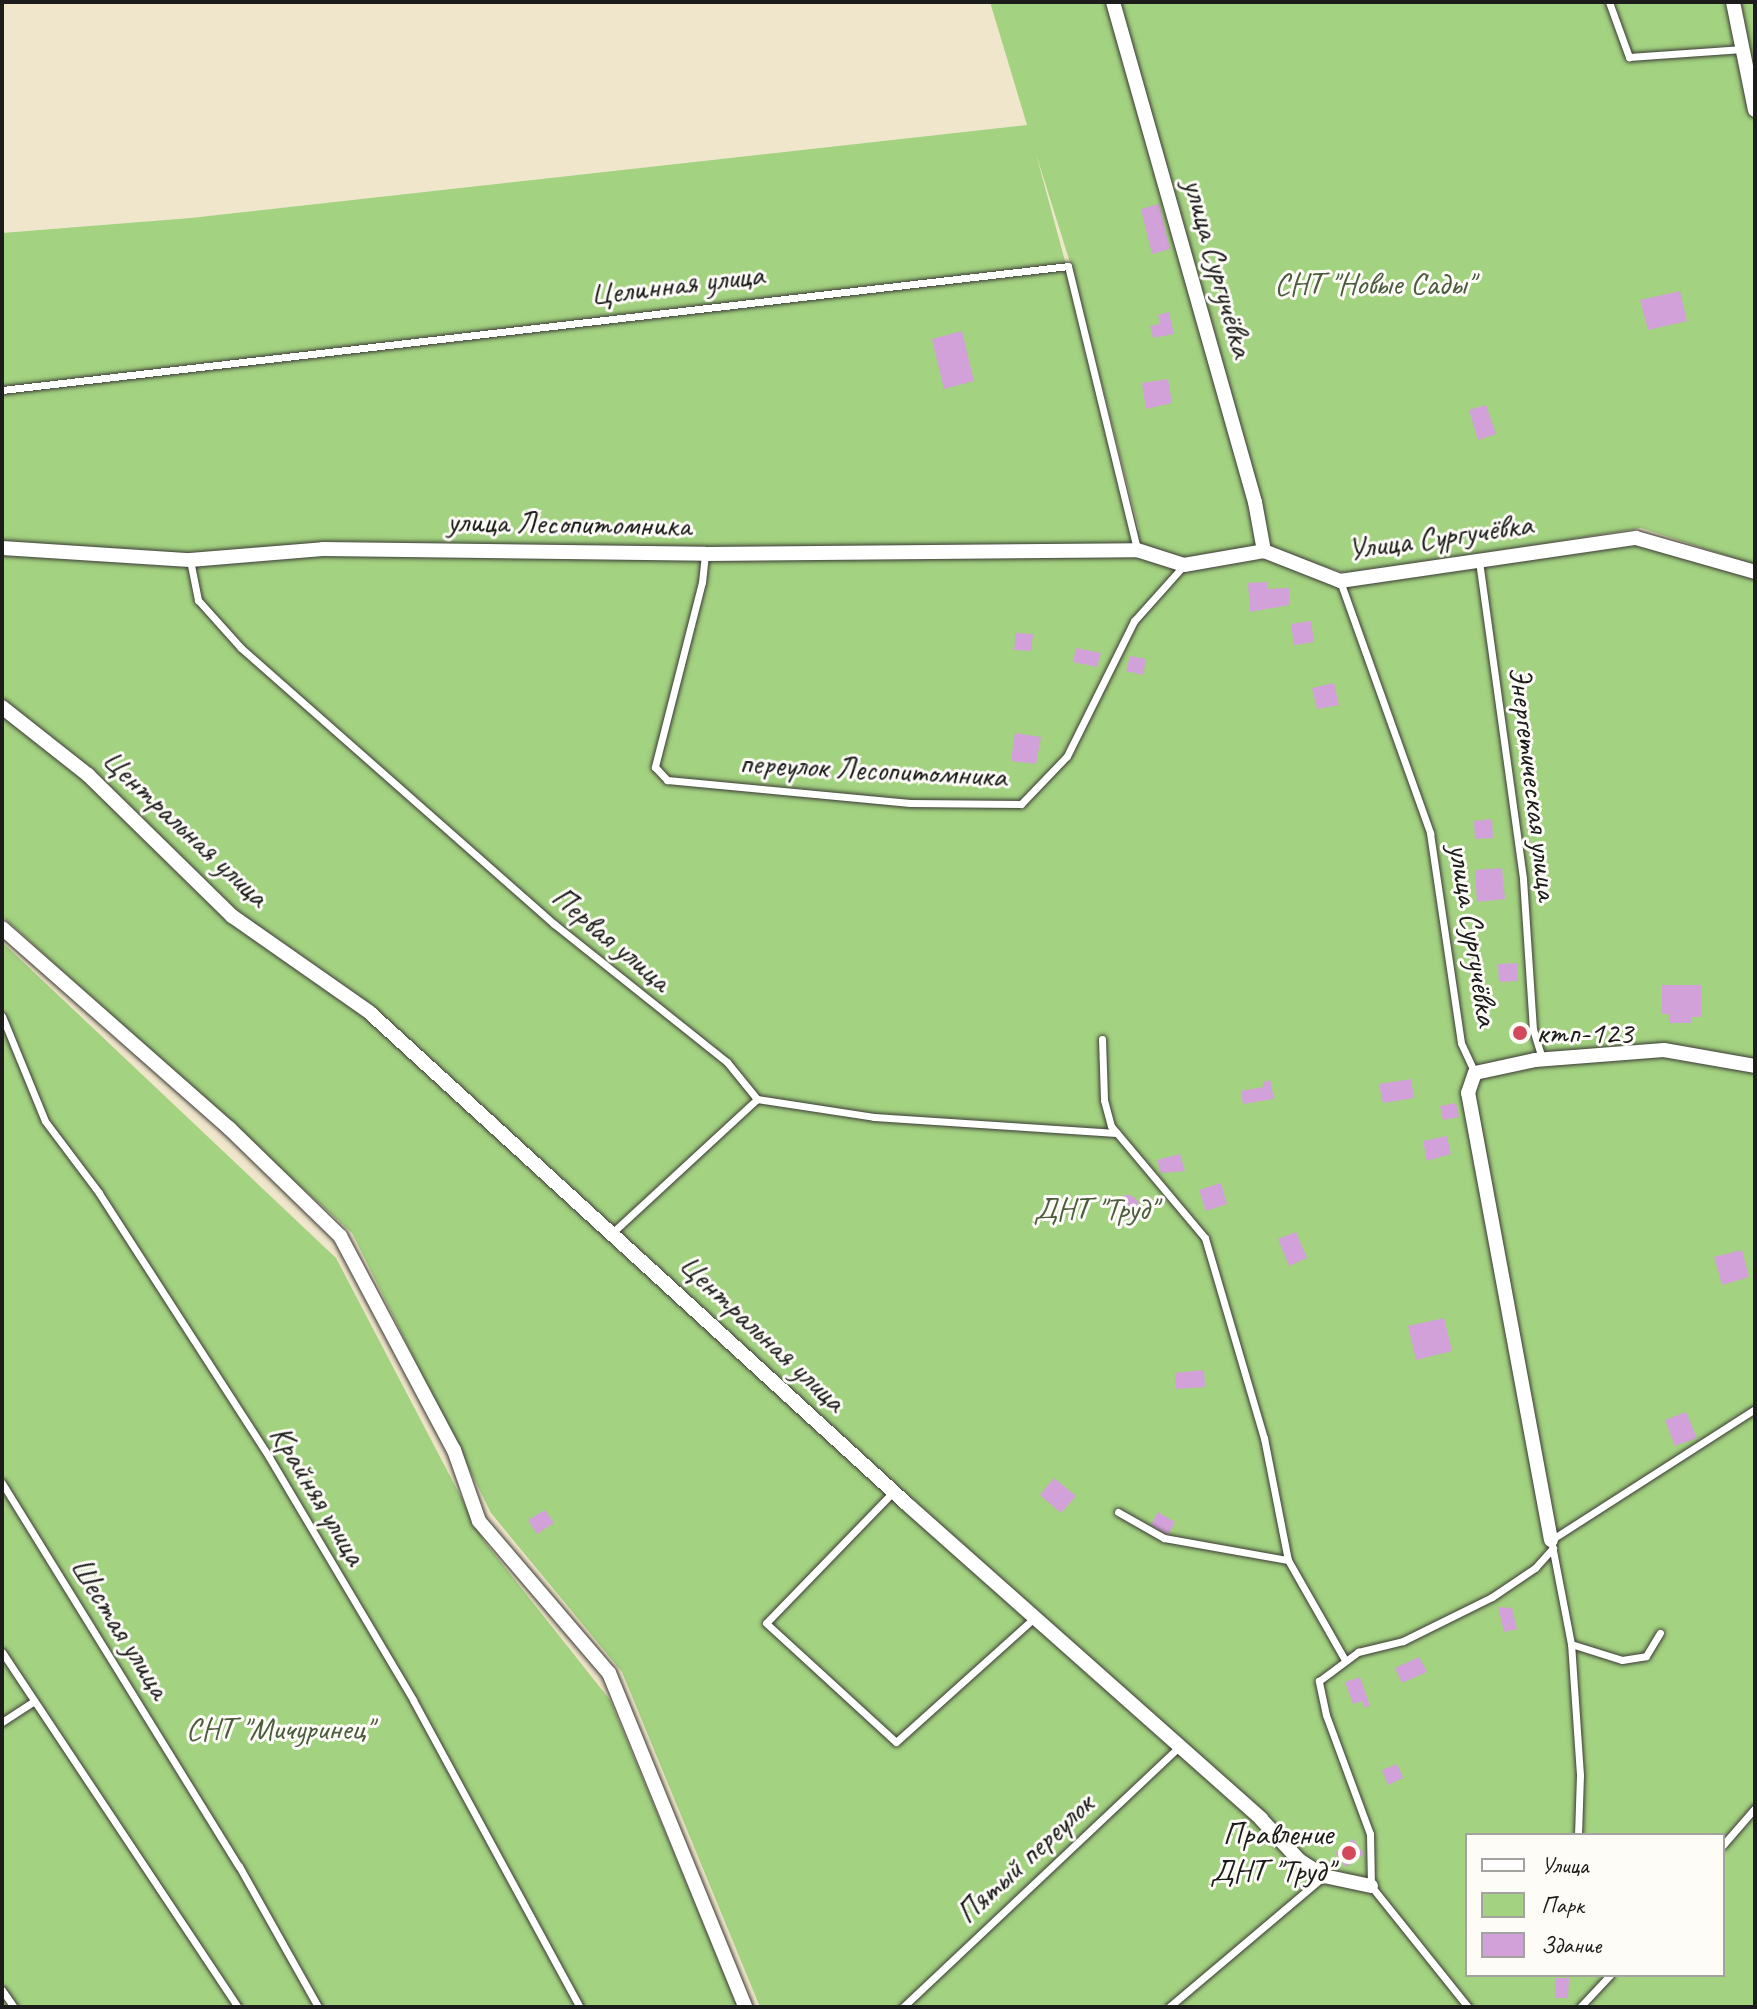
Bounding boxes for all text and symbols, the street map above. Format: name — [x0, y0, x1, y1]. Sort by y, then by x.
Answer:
street label: улица Сургучёвка — [1174, 175, 1262, 361]
street label: Целинная улица — [587, 255, 767, 315]
park label: СНТ "Новые Сады" — [1274, 265, 1474, 303]
street label: улица Лесопитомника — [447, 503, 691, 545]
street label: Улица Сургучёвка — [1346, 505, 1534, 569]
street label: Энергетическая улица — [1500, 663, 1566, 903]
street label: Центральная улица — [93, 740, 277, 916]
street label: переулок Лесопитомника — [737, 744, 1009, 796]
street label: улица Сургучёвка — [1440, 842, 1506, 1028]
street label: Первая улица — [543, 878, 679, 1000]
place label: ктп-123 — [1536, 1014, 1633, 1052]
marker: ктп-123 — [1511, 1024, 1529, 1042]
park label: ДНТ "Труд" — [1033, 1190, 1157, 1228]
street label: Центральная улица — [670, 1245, 854, 1421]
street label: Крайняя улица — [260, 1417, 376, 1573]
street label: Шестая улица — [62, 1550, 178, 1706]
park label: СНТ "Мичуринец" — [186, 1710, 372, 1748]
street label: Пятый переулок — [948, 1786, 1102, 1932]
place label: Правление ДНТ "Труд" — [1210, 1816, 1333, 1891]
legend — [1465, 1833, 1725, 1977]
marker: Правление ДНТ "Труд" — [1340, 1844, 1358, 1862]
text: Улица — [1541, 1850, 1589, 1880]
text: Парк — [1541, 1890, 1584, 1920]
text: Здание — [1541, 1930, 1601, 1960]

